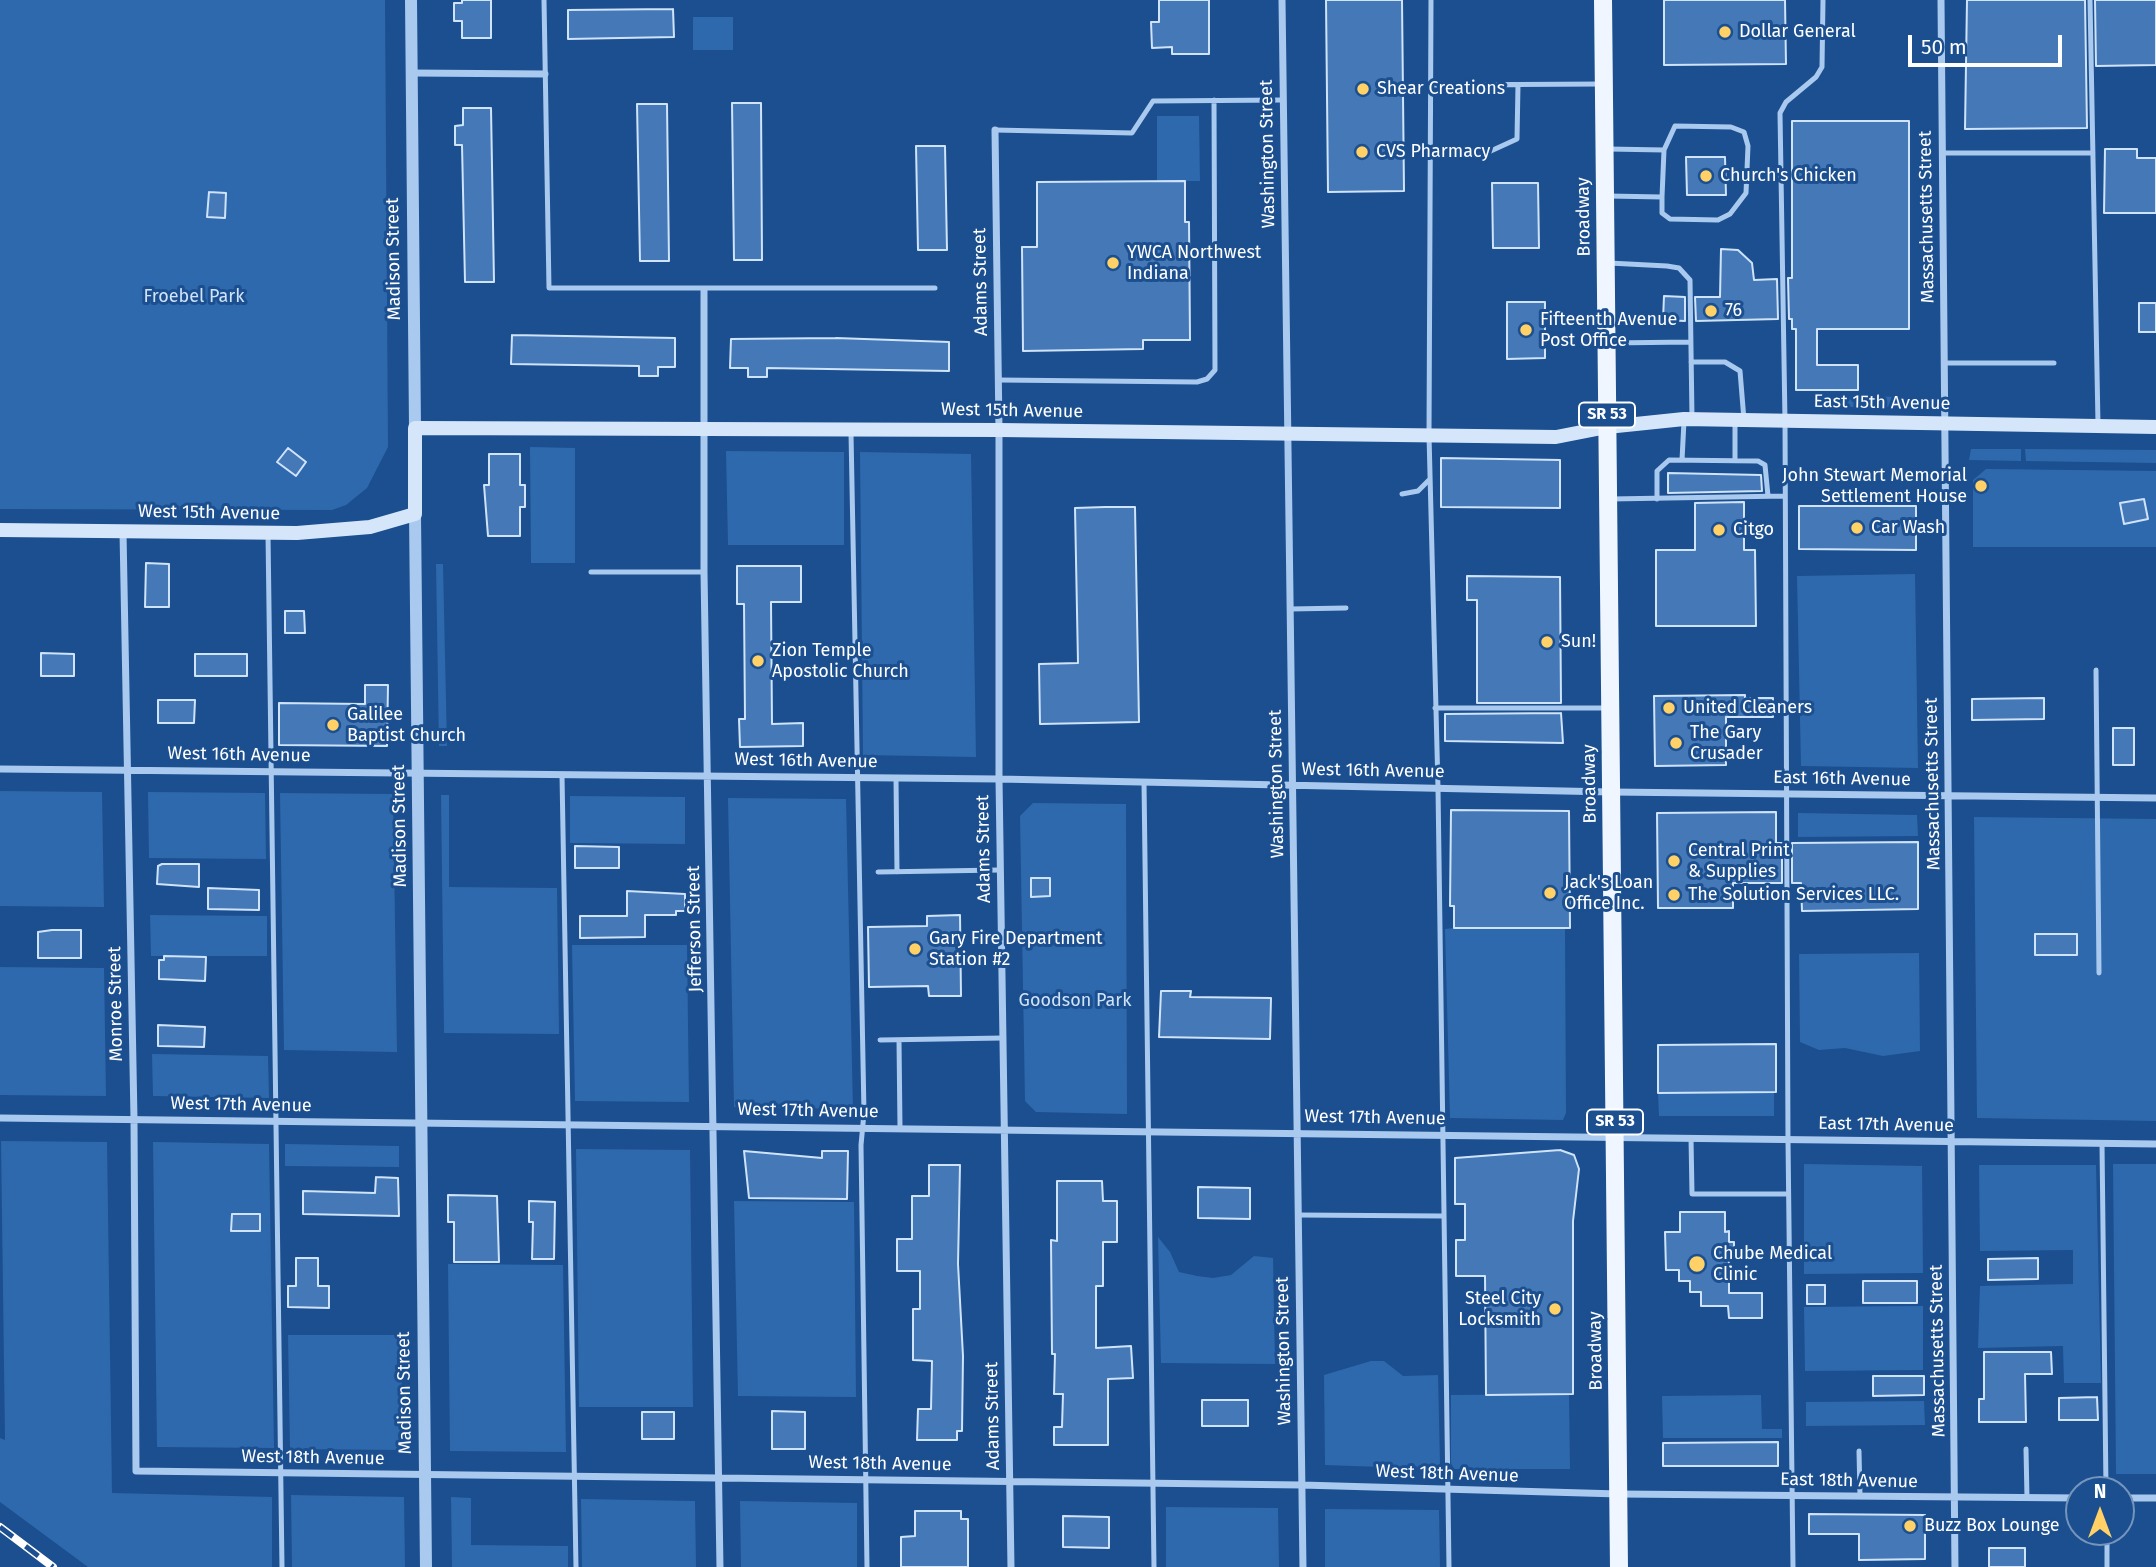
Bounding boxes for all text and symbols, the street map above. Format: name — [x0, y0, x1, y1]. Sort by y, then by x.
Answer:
place label: Dollar General — [1739, 21, 1856, 43]
scale bar — [1911, 21, 2065, 65]
marker: Dollar General — [1717, 24, 1733, 40]
text: 50 m — [1921, 34, 1967, 60]
place label: Shear Creations — [1377, 78, 1505, 100]
street label: Washington Street — [1256, 79, 1280, 229]
marker: Shear Creations — [1355, 81, 1371, 97]
street label: Massachusetts Street — [1915, 130, 1939, 304]
place label: CVS Pharmacy — [1376, 141, 1490, 163]
marker: CVS Pharmacy — [1354, 144, 1370, 160]
place label: Church's Chicken — [1720, 165, 1857, 187]
marker: Church's Chicken — [1698, 168, 1714, 184]
street label: Broadway — [1573, 177, 1595, 257]
street label: Madison Street — [382, 197, 406, 321]
street label: Adams Street — [969, 228, 993, 336]
place label: YWCA Northwest Indiana — [1127, 242, 1261, 284]
marker: YWCA Northwest Indiana — [1105, 255, 1121, 271]
park label: Froebel Park — [144, 286, 244, 308]
place label: 76 — [1725, 300, 1742, 322]
marker: 76 — [1703, 303, 1719, 319]
place label: Fifteenth Avenue Post Office — [1540, 309, 1677, 352]
marker: Fifteenth Avenue Post Office — [1518, 322, 1534, 338]
street label: East 15th Avenue — [1813, 391, 1951, 415]
street label: West 15th Avenue — [941, 399, 1083, 423]
road number: SR 53 — [1579, 402, 1635, 428]
place label: John Stewart Memorial Settlement House — [1782, 465, 1967, 508]
marker: John Stewart Memorial Settlement House — [1973, 478, 1989, 494]
street label: West 15th Avenue — [138, 501, 280, 525]
place label: Car Wash — [1871, 517, 1945, 539]
place label: Citgo — [1733, 519, 1774, 541]
marker: Car Wash — [1849, 520, 1865, 536]
marker: Citgo — [1711, 522, 1727, 538]
place label: Sun! — [1561, 631, 1596, 653]
marker: Sun! — [1539, 634, 1555, 650]
place label: Zion Temple Apostolic Church — [772, 640, 909, 682]
marker: Zion Temple Apostolic Church — [750, 653, 766, 669]
place label: United Cleaners — [1683, 697, 1812, 719]
street label: Massachusetts Street — [1921, 697, 1945, 871]
marker: United Cleaners — [1661, 700, 1677, 716]
place label: Galilee Baptist Church — [347, 704, 466, 746]
street label: Washington Street — [1265, 709, 1289, 859]
marker: Galilee Baptist Church — [325, 717, 341, 733]
place label: The Gary Crusader — [1690, 722, 1763, 764]
marker: The Gary Crusader — [1668, 735, 1684, 751]
street label: West 16th Avenue — [167, 743, 311, 767]
street label: Broadway — [1579, 744, 1601, 824]
street label: West 16th Avenue — [734, 749, 878, 773]
street label: West 16th Avenue — [1301, 759, 1445, 783]
street label: Madison Street — [388, 764, 412, 888]
street label: East 16th Avenue — [1773, 767, 1911, 791]
street label: Adams Street — [972, 795, 996, 903]
place label: Central Print & Supplies — [1688, 840, 1790, 882]
marker: Central Print & Supplies — [1666, 853, 1682, 869]
street label: Jefferson Street — [683, 865, 707, 993]
place label: Jack's Loan Office Inc. — [1564, 872, 1653, 914]
place label: The Solution Services LLC. — [1688, 884, 1899, 906]
marker: Jack's Loan Office Inc. — [1542, 885, 1558, 901]
marker: The Solution Services LLC. — [1666, 887, 1682, 903]
place label: Gary Fire Department Station #2 — [929, 928, 1102, 970]
marker: Gary Fire Department Station #2 — [907, 941, 923, 957]
street label: Monroe Street — [104, 946, 128, 1062]
park label: Goodson Park — [1019, 990, 1131, 1012]
street label: West 17th Avenue — [170, 1093, 312, 1117]
street label: West 17th Avenue — [737, 1099, 879, 1123]
street label: West 17th Avenue — [1304, 1106, 1446, 1130]
road number: SR 53 — [1587, 1110, 1643, 1134]
street label: East 17th Avenue — [1818, 1113, 1954, 1137]
place label: Chube Medical Clinic — [1713, 1243, 1832, 1286]
marker: Chube Medical Clinic — [1687, 1254, 1707, 1274]
street label: Massachusetts Street — [1926, 1264, 1950, 1438]
street label: Washington Street — [1272, 1276, 1296, 1426]
place label: Steel City Locksmith — [1458, 1288, 1541, 1330]
marker: Steel City Locksmith — [1547, 1301, 1563, 1317]
street label: Broadway — [1585, 1311, 1607, 1391]
street label: Madison Street — [393, 1331, 417, 1455]
street label: Adams Street — [981, 1362, 1005, 1470]
street label: West 18th Avenue — [241, 1446, 385, 1470]
street label: West 18th Avenue — [808, 1452, 952, 1476]
street label: West 18th Avenue — [1375, 1461, 1519, 1487]
street label: East 18th Avenue — [1780, 1469, 1918, 1493]
north arrow — [2065, 1476, 2135, 1546]
text: N — [2094, 1480, 2106, 1503]
place label: Buzz Box Lounge — [1924, 1515, 2060, 1537]
marker: Buzz Box Lounge — [1902, 1518, 1918, 1534]

